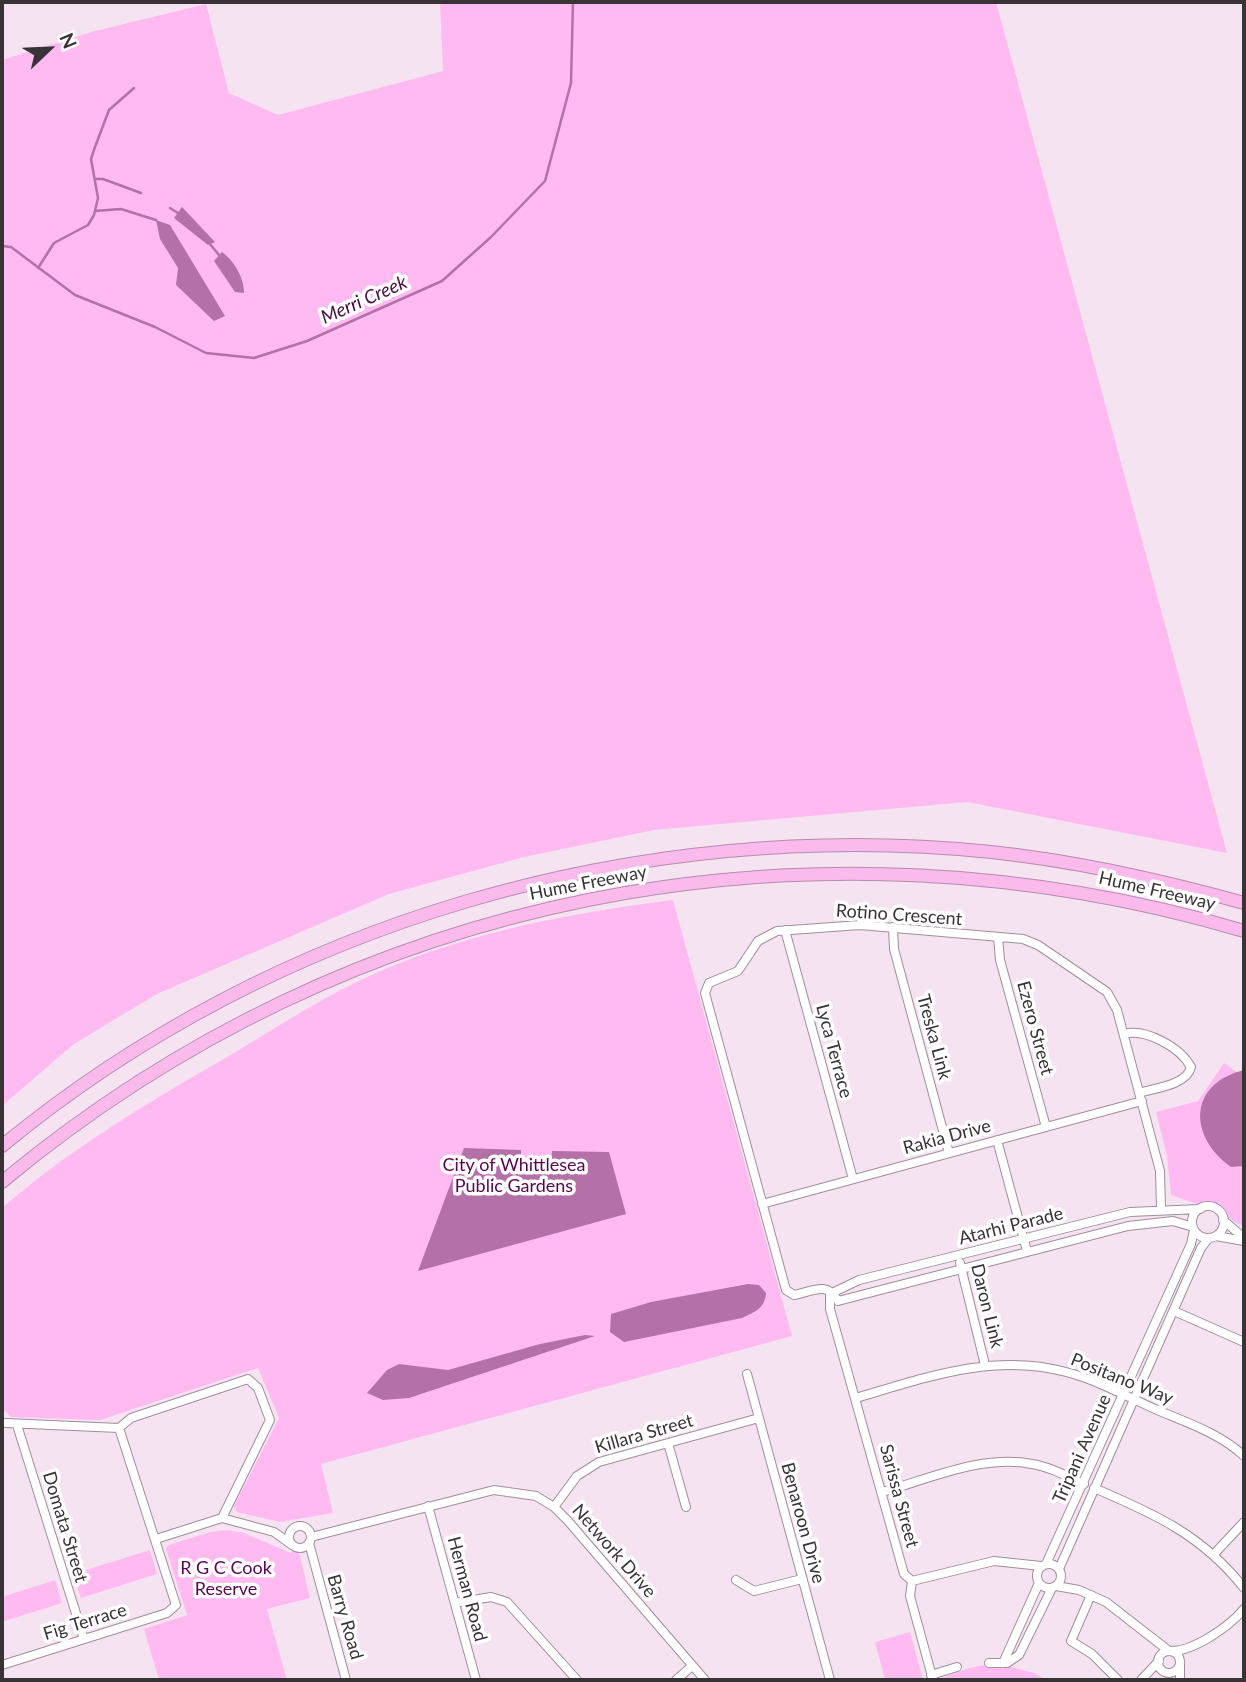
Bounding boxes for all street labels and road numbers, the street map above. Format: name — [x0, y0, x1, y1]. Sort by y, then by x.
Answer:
street label: Hume Freeway — [527, 861, 649, 905]
street label: Hume Freeway — [1097, 867, 1217, 915]
street label: Rotino Crescent — [835, 900, 963, 930]
street label: Ezero Street — [1012, 979, 1058, 1077]
street label: Treska Link — [912, 992, 956, 1082]
street label: Lyca Terrace — [811, 1002, 857, 1100]
street label: Rakia Drive — [901, 1115, 993, 1159]
street label: Atarhi Parade — [956, 1203, 1066, 1249]
street label: Daron Link — [966, 1262, 1008, 1350]
street label: Positano Way — [1068, 1349, 1176, 1409]
street label: Tripani Avenue — [1048, 1391, 1116, 1507]
street label: Killara Street — [592, 1410, 696, 1458]
street label: Sarissa Street — [875, 1442, 923, 1550]
street label: Benaroon Drive — [777, 1460, 829, 1586]
street label: Domata Street — [38, 1469, 92, 1585]
street label: Network Drive — [568, 1500, 660, 1602]
street label: Herman Road — [443, 1534, 491, 1644]
street label: Barry Road — [323, 1572, 367, 1662]
street label: Fig Terrace — [41, 1599, 129, 1645]

